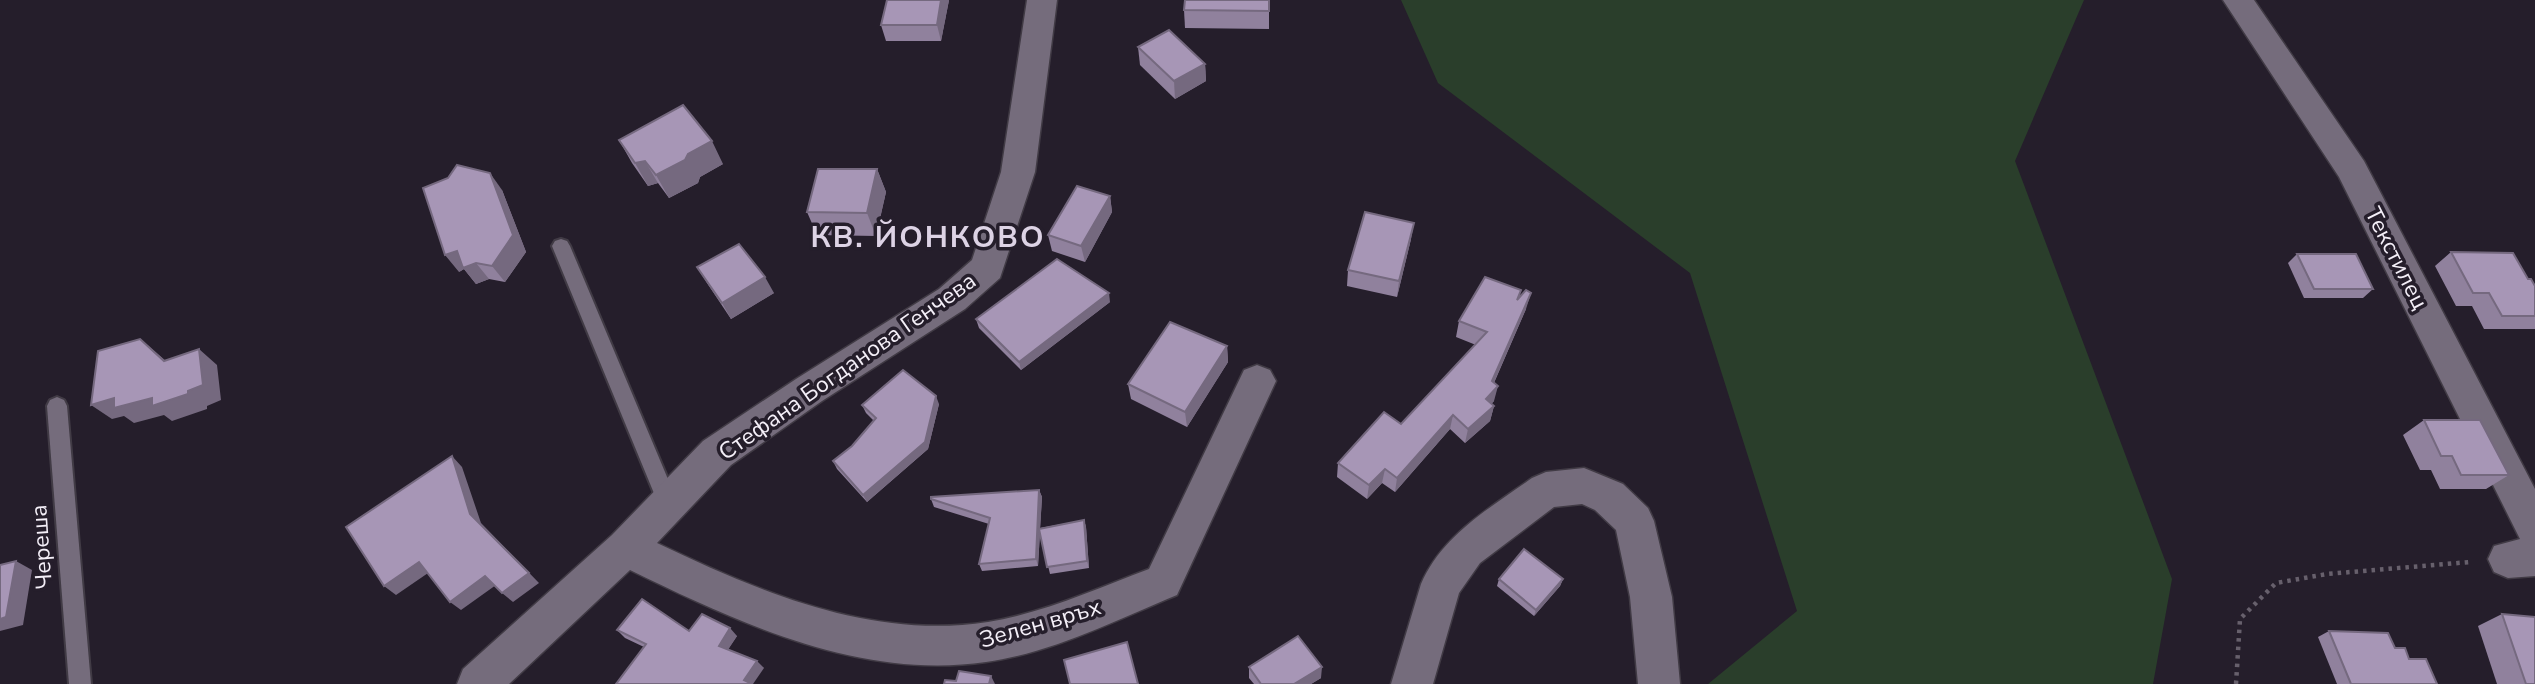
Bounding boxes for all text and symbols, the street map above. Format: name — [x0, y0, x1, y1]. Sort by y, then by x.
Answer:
street label: Текстилец — [2358, 202, 2436, 315]
district label: КВ. ЙОНКОВО — [811, 217, 1045, 258]
street label: Стефана Богданова Генчева — [712, 265, 982, 467]
street label: Череша — [23, 504, 60, 590]
street label: Зелен връх — [976, 591, 1104, 656]

